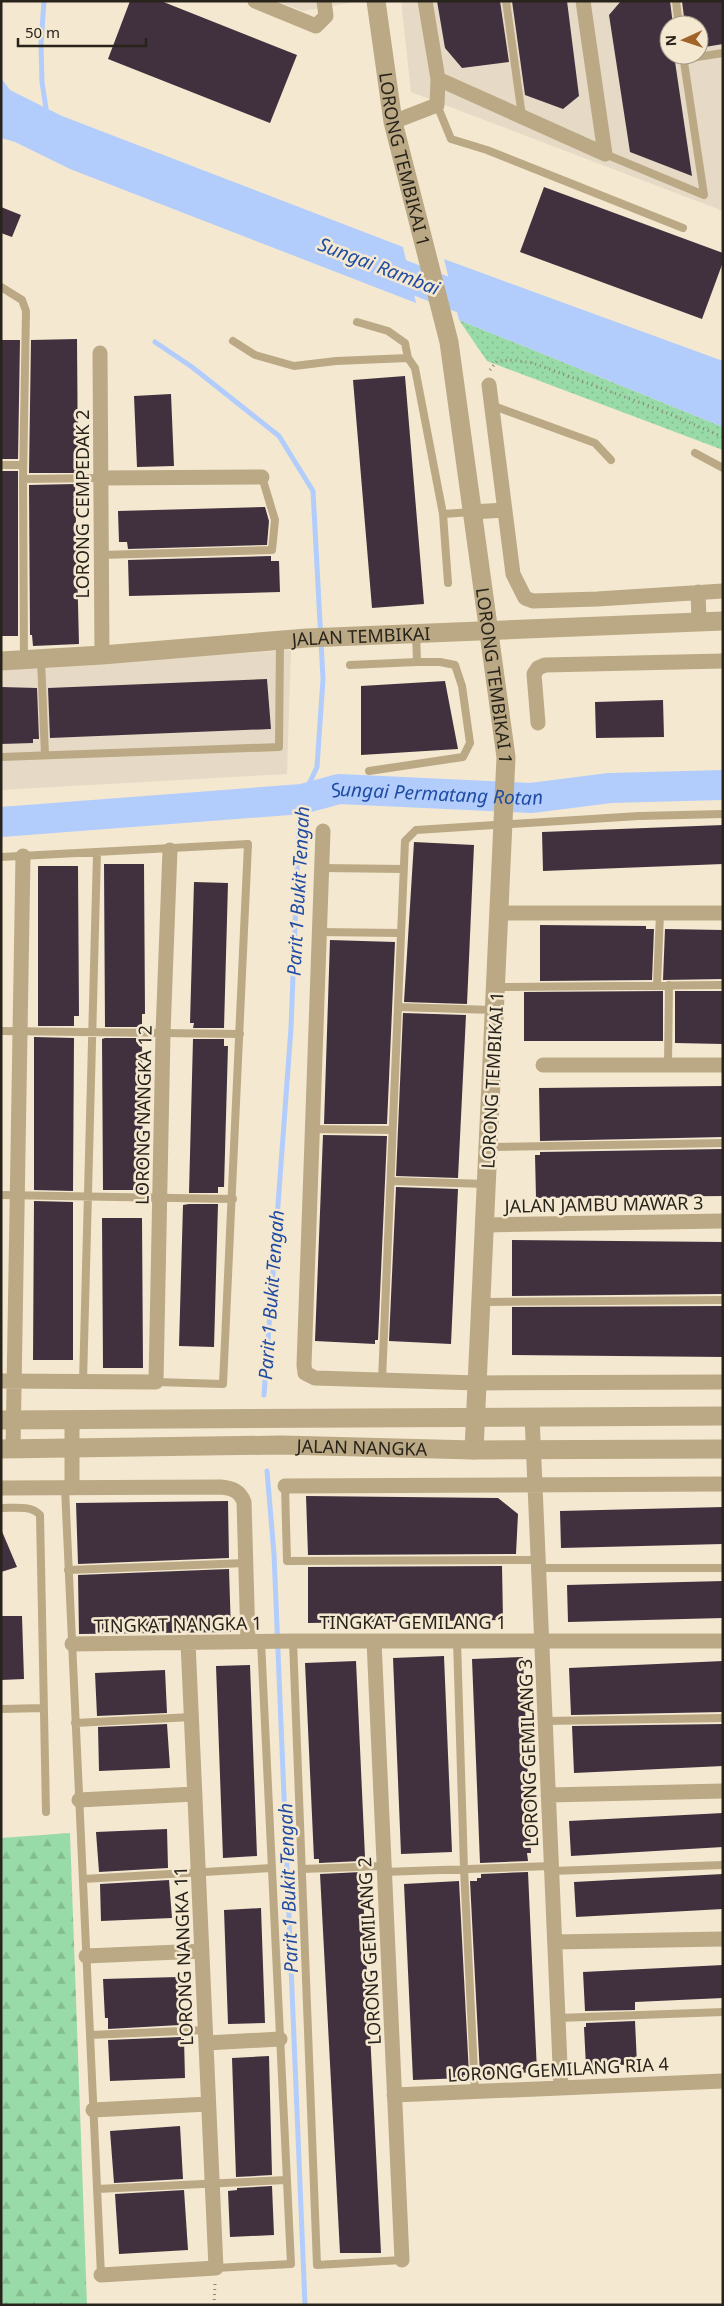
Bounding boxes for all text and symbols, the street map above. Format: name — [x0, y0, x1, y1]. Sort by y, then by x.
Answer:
scale bar — [18, 15, 145, 47]
north arrow — [659, 15, 709, 65]
text: 50 m — [25, 22, 60, 42]
text: N — [661, 35, 680, 47]
street label: LORONG TEMBIKAI 1 — [374, 71, 436, 249]
water label: Sungai Rambai — [314, 231, 445, 302]
street label: LORONG CEMPEDAK 2 — [70, 410, 94, 598]
street label: LORONG TEMBIKAI 1 — [471, 586, 518, 764]
street label: JALAN TEMBIKAI — [289, 621, 431, 651]
water label: Sungai Permatang Rotan — [327, 776, 544, 811]
water label: Parit 1 Bukit Tengah — [281, 805, 315, 977]
street label: LORONG TEMBIKAI 1 — [475, 991, 509, 1169]
street label: LORONG NANGKA 12 — [129, 1025, 157, 1205]
street label: JALAN JAMBU MAWAR 3 — [502, 1190, 704, 1218]
water label: Parit 1 Bukit Tengah — [252, 1209, 290, 1381]
street label: JALAN NANGKA — [294, 1433, 428, 1461]
street label: TINGKAT GEMILANG 1 — [319, 1610, 507, 1634]
street label: TINGKAT NANGKA 1 — [94, 1611, 262, 1637]
street label: LORONG GEMILANG 3 — [513, 1659, 543, 1847]
water label: Parit 1 Bukit Tengah — [272, 1803, 304, 1973]
street label: LORONG GEMILANG 2 — [352, 1856, 386, 2046]
street label: LORONG NANGKA 11 — [168, 1866, 198, 2046]
street label: LORONG GEMILANG RIA 4 — [447, 2051, 669, 2087]

